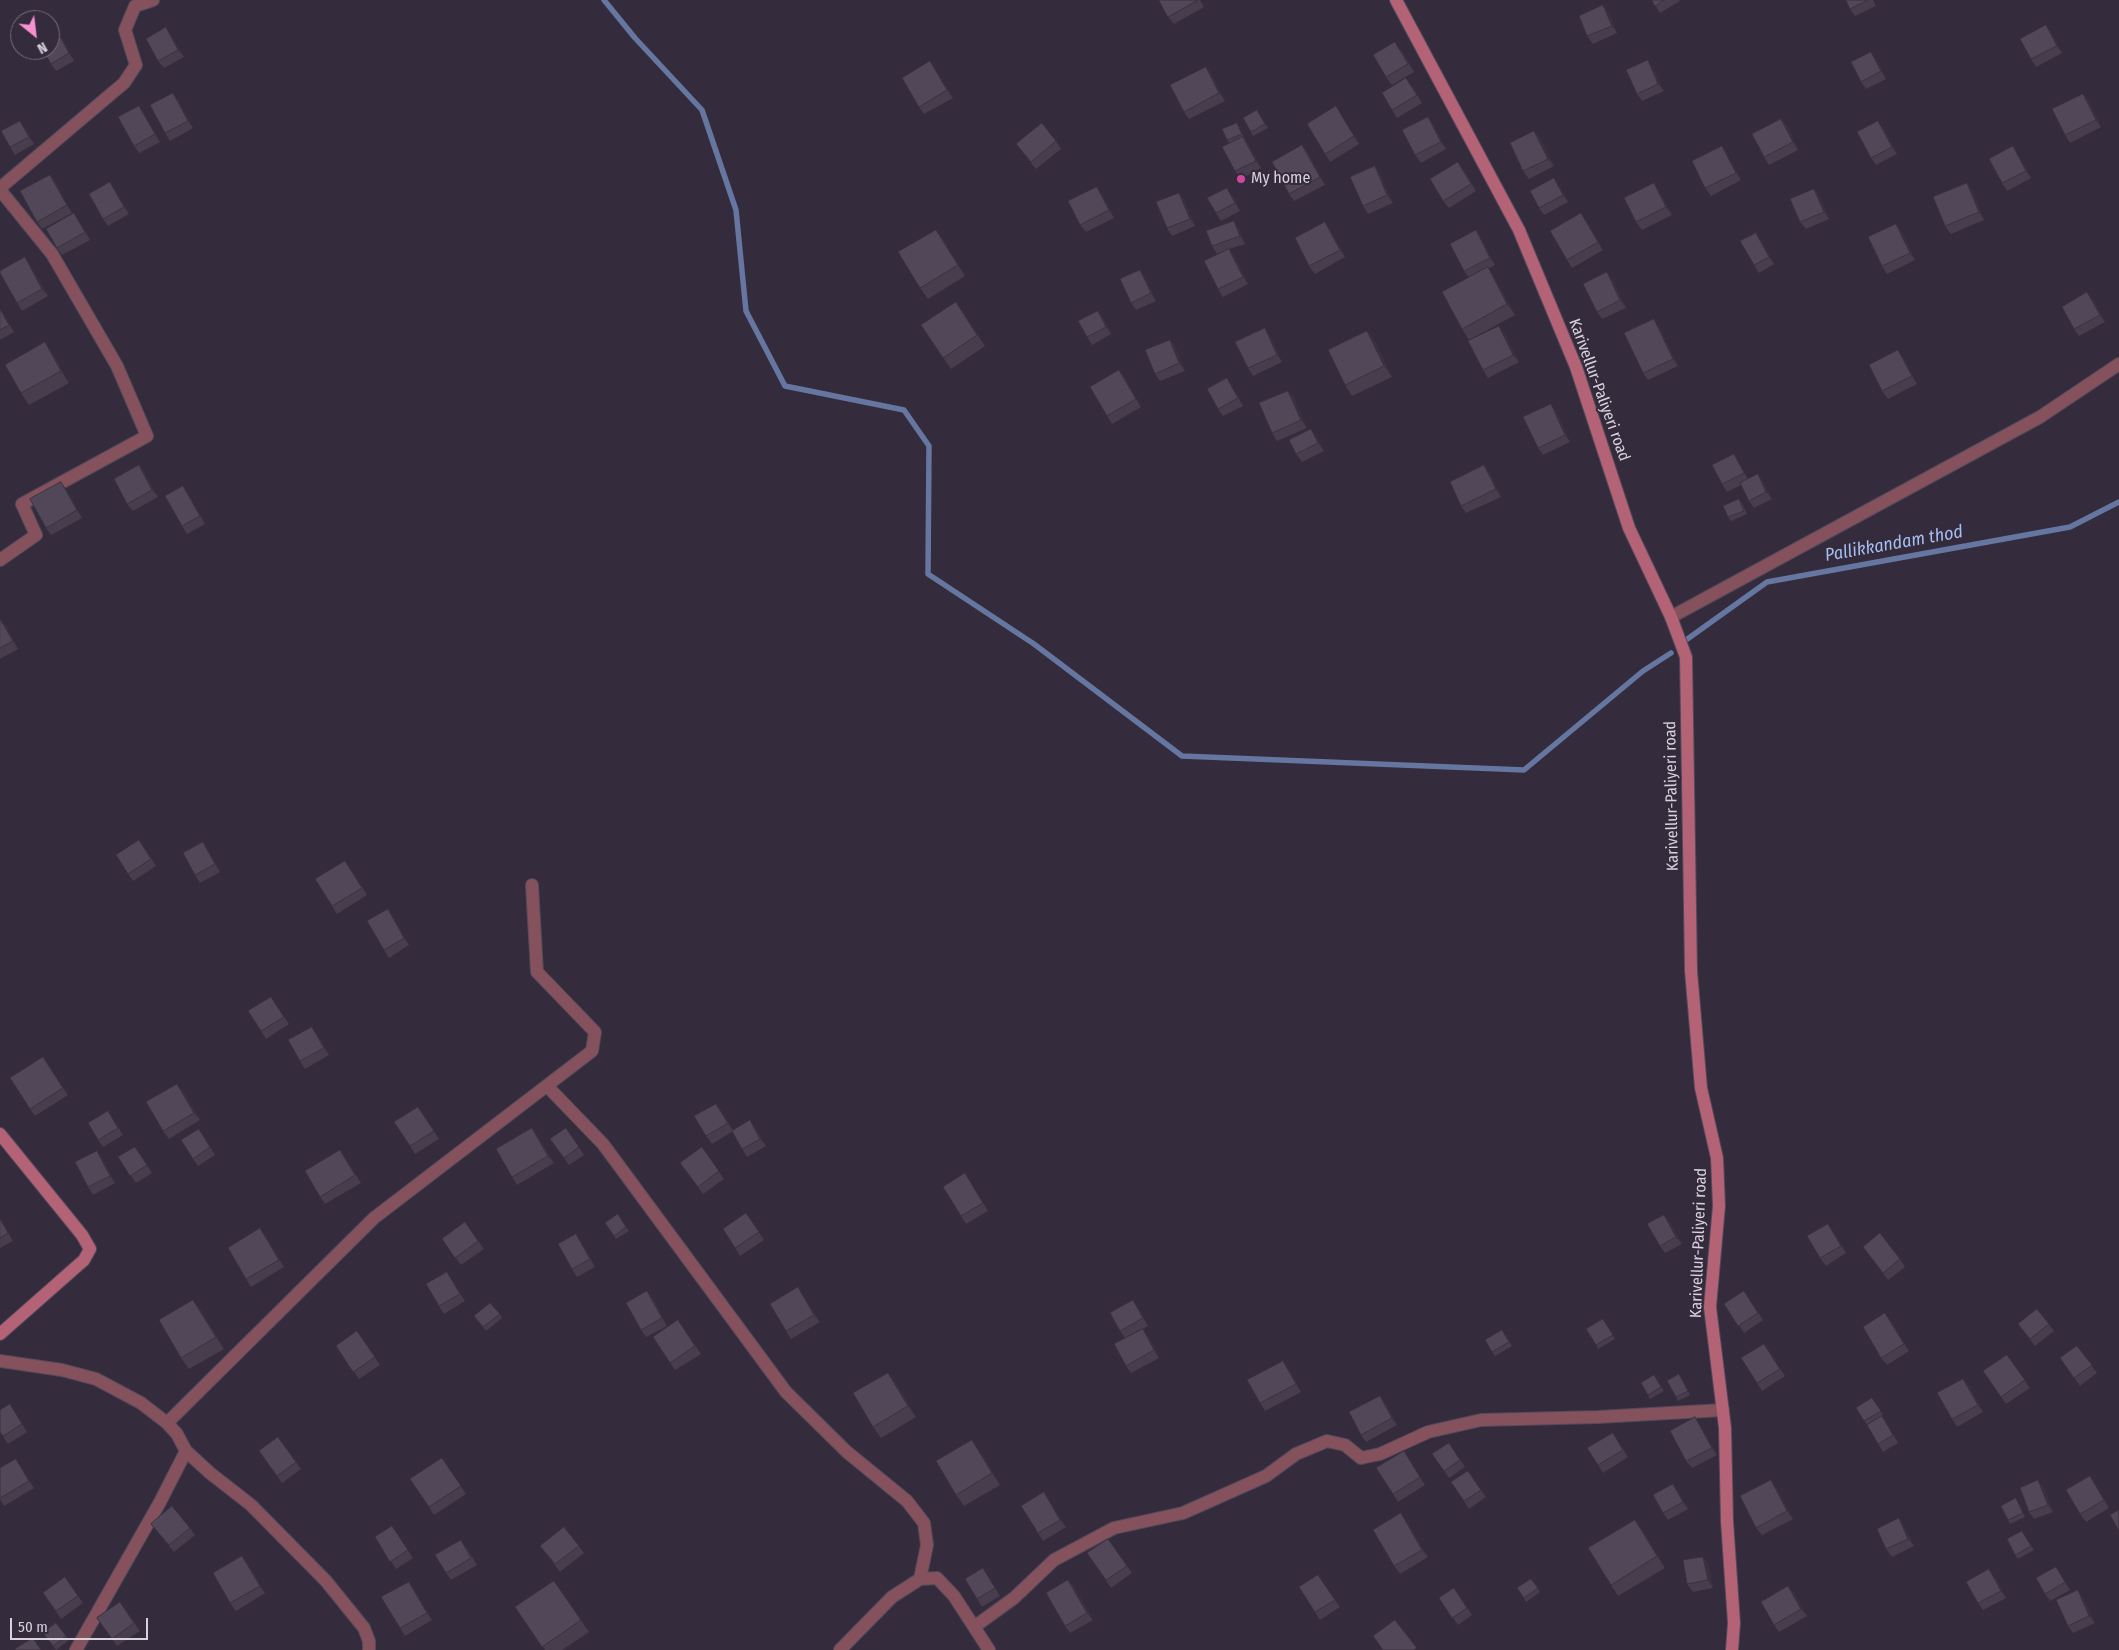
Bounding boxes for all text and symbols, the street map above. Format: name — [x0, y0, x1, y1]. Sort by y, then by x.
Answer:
north arrow — [10, 10, 60, 60]
text: N — [34, 38, 50, 57]
place label: My home — [1251, 169, 1310, 189]
marker: My home — [1235, 173, 1247, 185]
street label: Karivellur-Paliyeri road — [1564, 316, 1634, 464]
water label: Pallikkandam thod — [1823, 521, 1965, 567]
street label: Karivellur-Paliyeri road — [1661, 721, 1683, 871]
street label: Karivellur-Paliyeri road — [1687, 1168, 1711, 1318]
scale bar — [12, 1608, 150, 1640]
text: 50 m — [18, 1618, 48, 1636]

